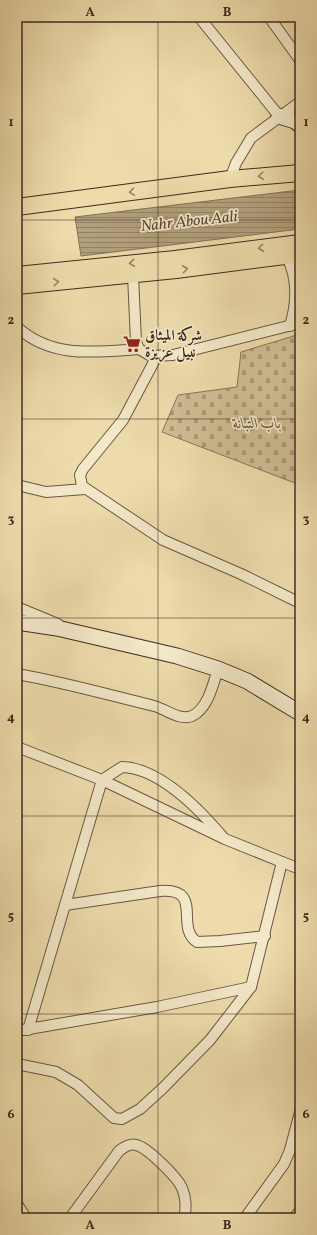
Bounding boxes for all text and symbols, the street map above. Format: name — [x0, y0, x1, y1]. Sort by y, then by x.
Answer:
text: A — [85, 4, 95, 22]
text: B — [223, 4, 232, 22]
text: 1 — [8, 114, 14, 132]
text: 1 — [303, 114, 309, 132]
one-way arrow — [258, 172, 264, 181]
one-way arrow — [129, 187, 135, 196]
water label: Nahr Abou Aali — [140, 206, 240, 238]
one-way arrow — [258, 243, 264, 252]
one-way arrow — [129, 259, 135, 268]
one-way arrow — [182, 265, 188, 274]
one-way arrow — [53, 278, 59, 287]
text: 2 — [8, 312, 15, 330]
text: 2 — [303, 312, 310, 330]
place label: شركة الميثاق نبيل عزيزة — [145, 326, 202, 364]
supermarket icon: شركة الميثاق نبيل عزيزة — [122, 334, 142, 354]
park label: باب التبانة — [231, 414, 281, 435]
text: 3 — [8, 511, 15, 529]
text: 3 — [303, 511, 310, 529]
text: 4 — [7, 709, 15, 727]
text: 4 — [302, 709, 310, 727]
text: 5 — [8, 908, 14, 926]
text: 5 — [303, 908, 309, 926]
text: 6 — [7, 1106, 15, 1124]
text: 6 — [302, 1106, 310, 1124]
text: A — [85, 1217, 95, 1235]
text: B — [223, 1217, 232, 1235]

